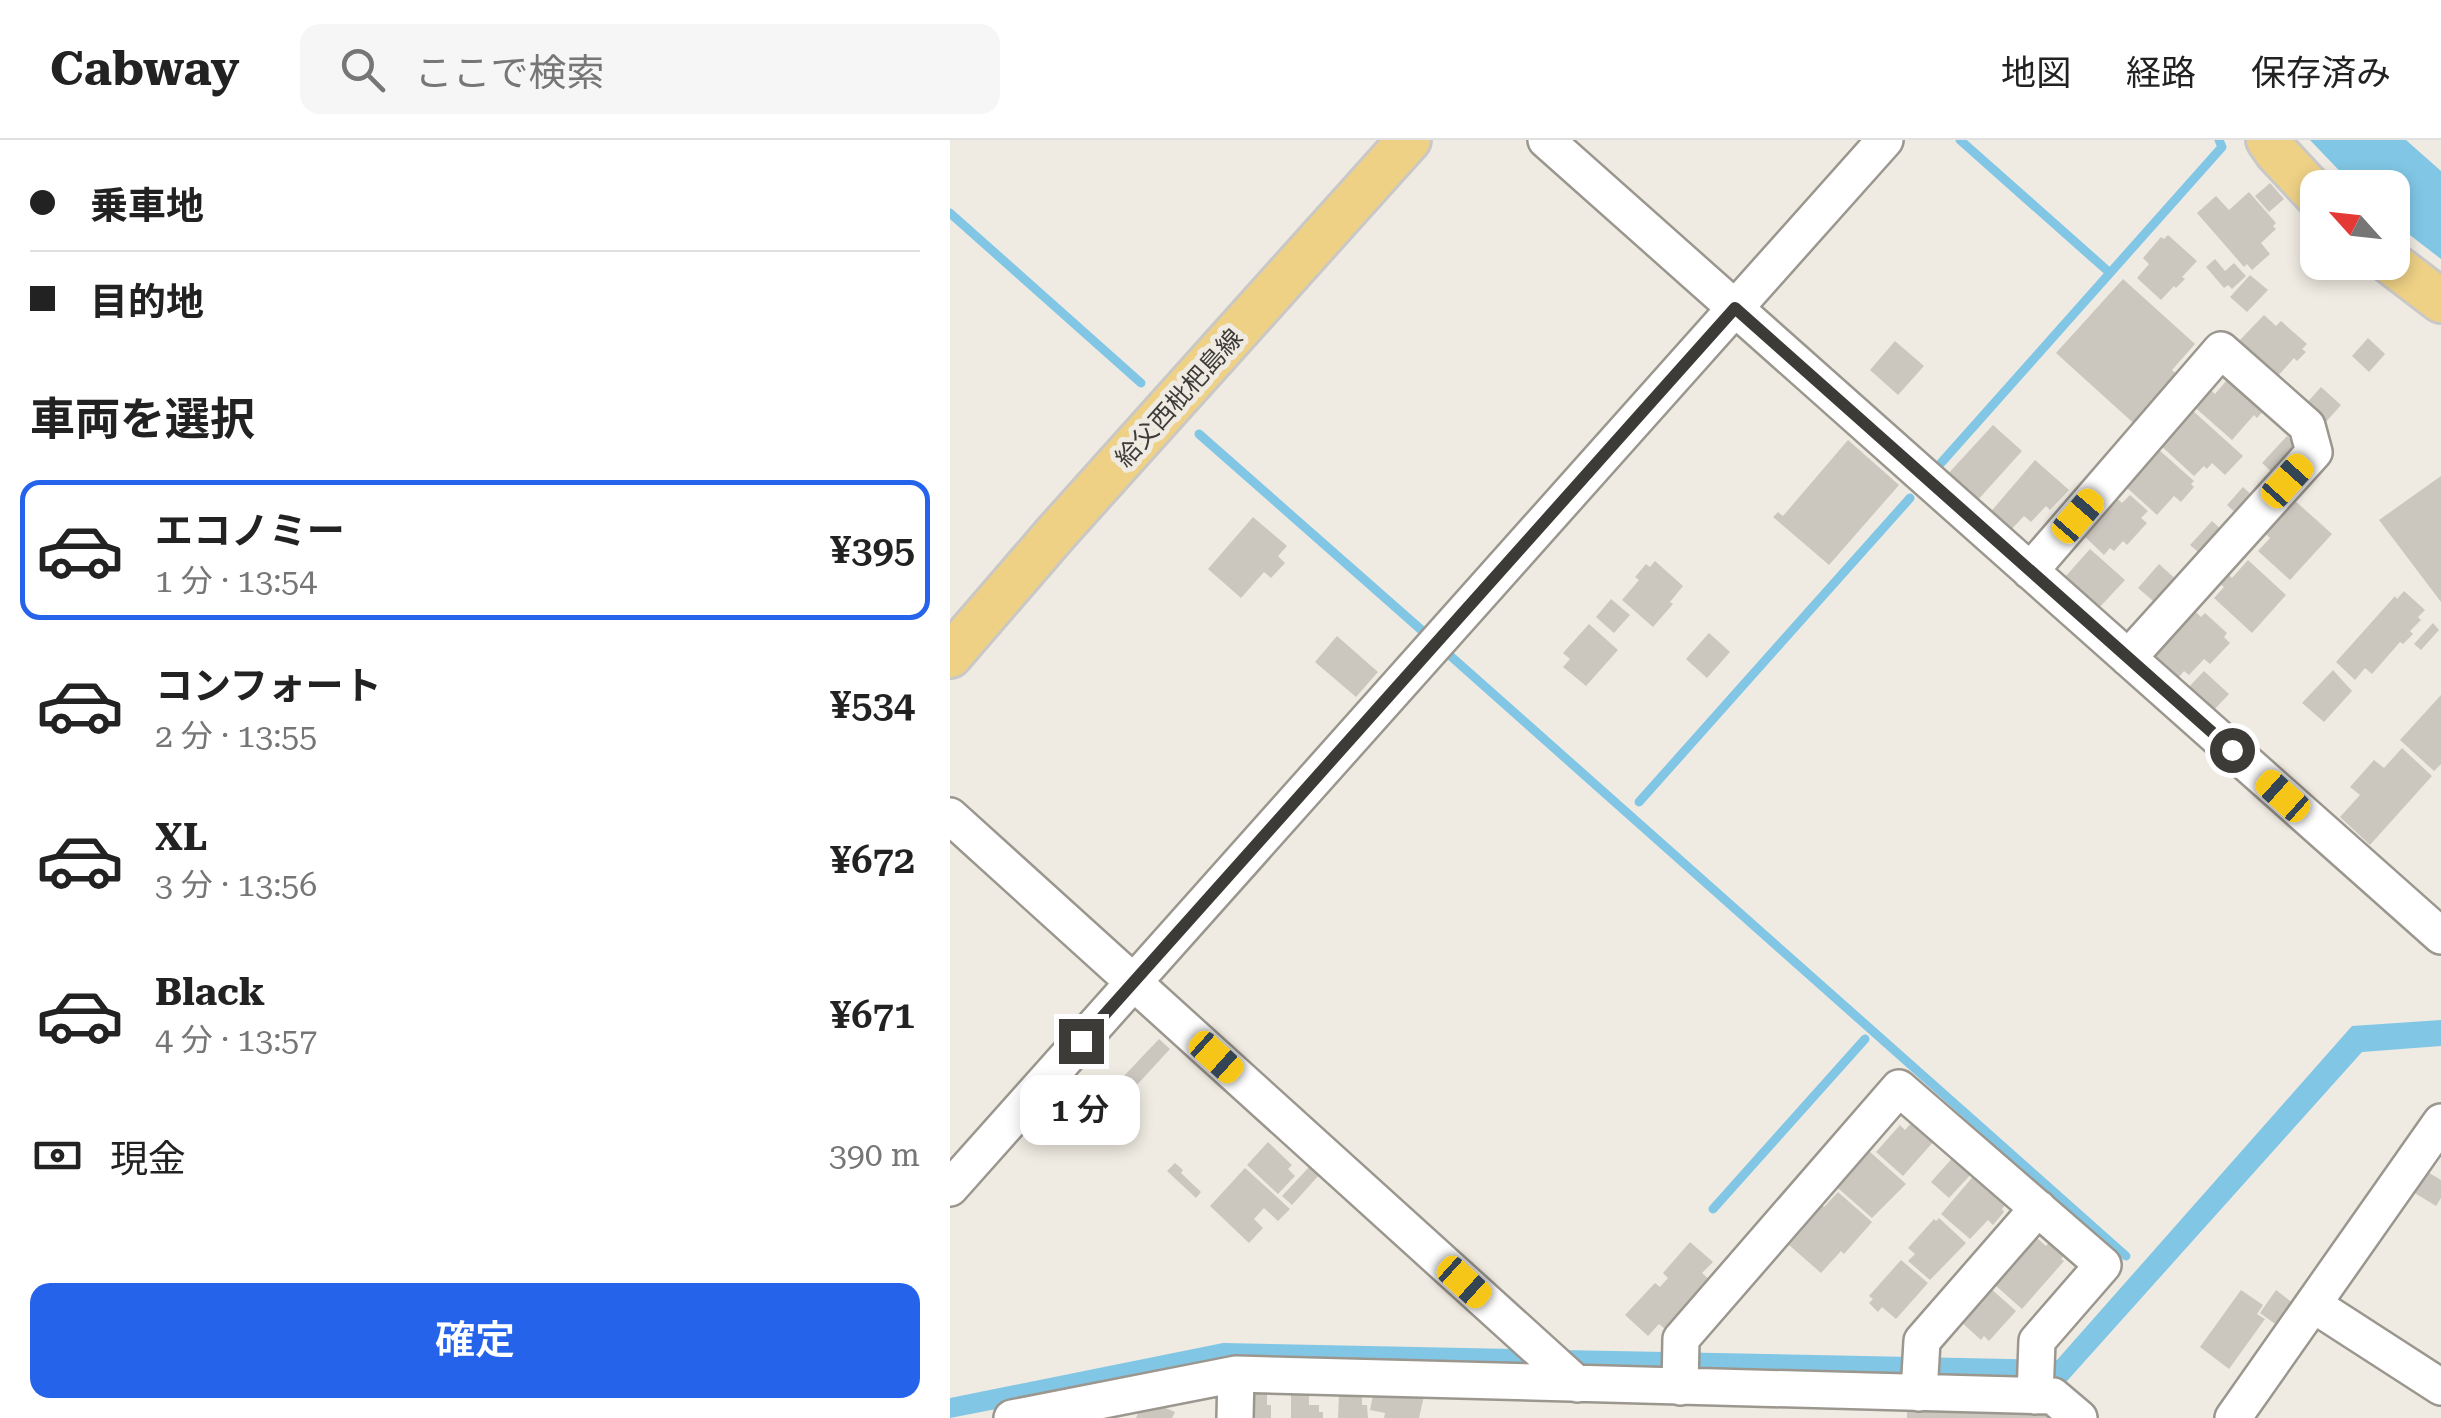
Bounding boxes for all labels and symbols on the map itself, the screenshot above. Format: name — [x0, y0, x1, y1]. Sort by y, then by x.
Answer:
north arrow — [2300, 170, 2410, 280]
street label: 給父西枇杷島線 — [1110, 323, 1248, 473]
car — [2256, 449, 2318, 513]
car — [2047, 484, 2109, 548]
route start — [2210, 728, 2255, 773]
car — [2251, 765, 2315, 827]
route end — [1059, 1019, 1104, 1064]
car — [1184, 1026, 1248, 1088]
callout: 1 分 — [1021, 1076, 1141, 1146]
car — [1432, 1251, 1496, 1313]

